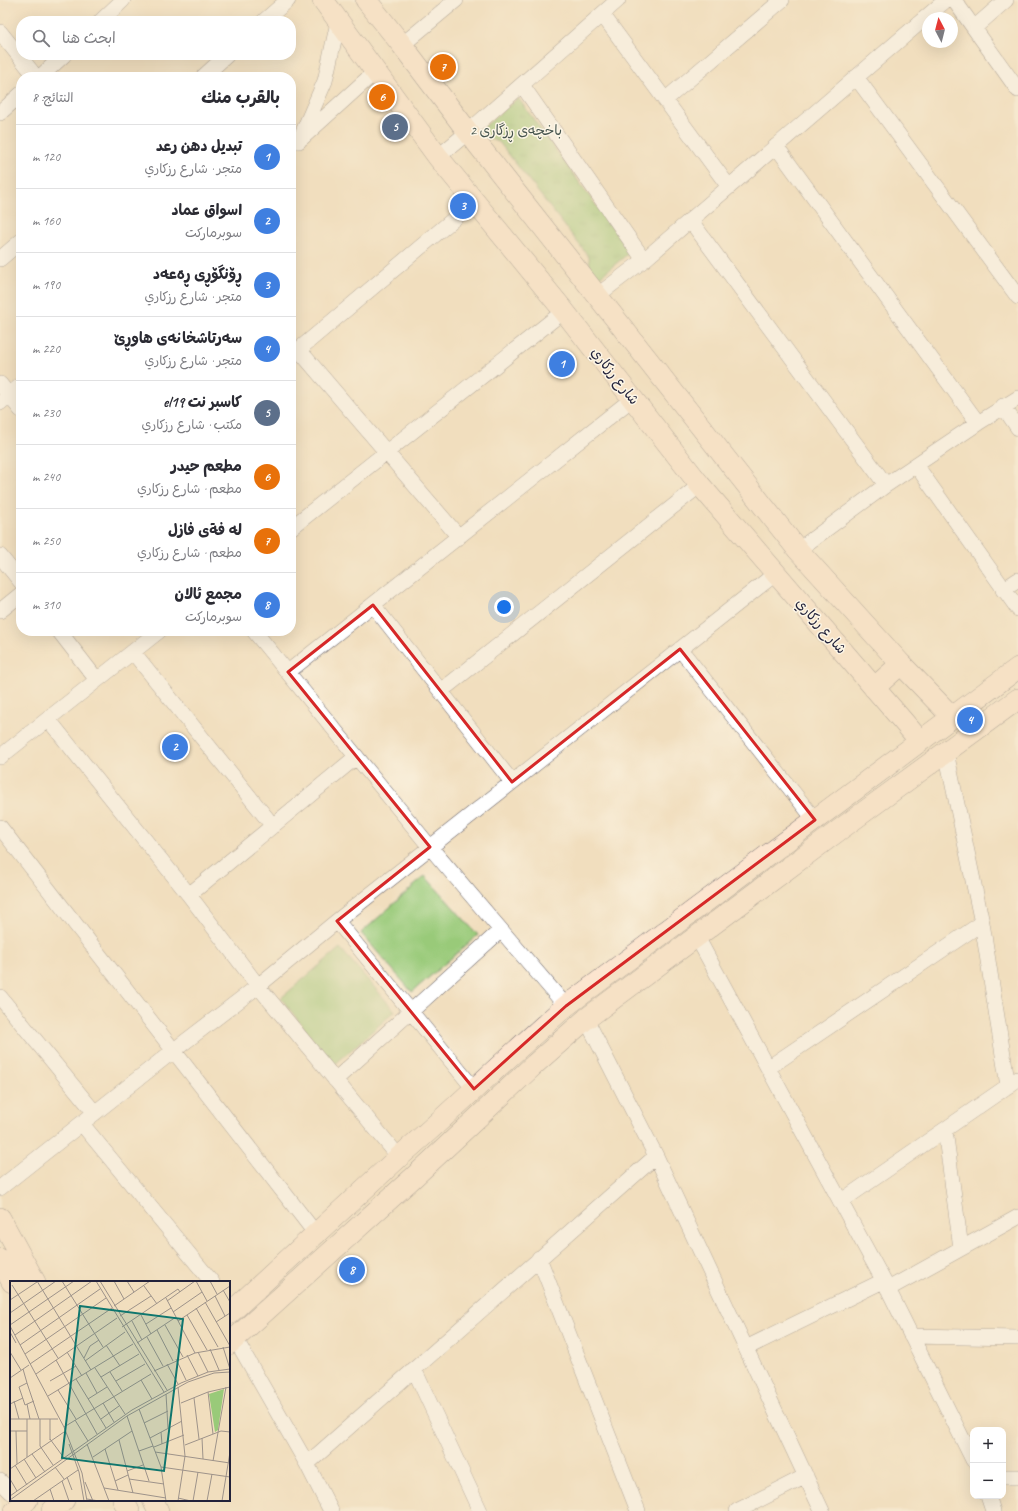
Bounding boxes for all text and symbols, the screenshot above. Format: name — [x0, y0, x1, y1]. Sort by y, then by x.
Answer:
north arrow — [922, 12, 958, 48]
search box — [16, 16, 296, 60]
icon: search — [30, 27, 52, 49]
text: ابحث هنا — [62, 29, 116, 48]
pin: 7 — [430, 52, 456, 82]
pin: 6 — [369, 82, 395, 112]
text: بالقرب منك — [201, 87, 280, 108]
text: النتائج: 8 — [32, 90, 74, 106]
pin: 5 — [382, 112, 408, 142]
park label: باخچەی ڕزگاری 2 — [470, 122, 562, 143]
text: تبديل دهن رعد — [156, 137, 242, 156]
text: 120 m — [32, 149, 60, 165]
text: 1 — [264, 149, 270, 165]
text: متجر · شارع رزكاري — [144, 161, 242, 177]
pin: 3 — [450, 191, 476, 221]
text: اسواق عماد — [172, 201, 242, 220]
text: 160 m — [32, 213, 60, 229]
text: 2 — [264, 213, 270, 229]
text: سوبرماركت — [185, 225, 242, 241]
text: ڕۆنگۆڕی ڕەعەد — [153, 265, 242, 284]
text: 190 m — [32, 277, 60, 293]
text: 3 — [264, 277, 270, 293]
text: متجر · شارع رزكاري — [144, 289, 242, 305]
text: سەرتاشخانەى ھاوڕێ — [114, 329, 242, 348]
text: 220 m — [32, 341, 60, 357]
text: 4 — [264, 341, 270, 357]
street label: شارع رزكاري — [586, 344, 643, 409]
pin: 1 — [549, 349, 575, 379]
text: متجر · شارع رزكاري — [144, 353, 242, 369]
text: كاسبر نت el19 — [163, 393, 242, 412]
text: 230 m — [32, 405, 60, 421]
text: 5 — [264, 405, 270, 421]
text: مكتب · شارع رزكاري — [141, 417, 242, 433]
text: مطعم حيدر — [171, 457, 242, 476]
text: 240 m — [32, 469, 60, 485]
text: 6 — [264, 469, 270, 485]
text: مطعم · شارع رزكاري — [137, 481, 242, 497]
text: له فةى فازل — [168, 521, 242, 540]
text: 250 m — [32, 533, 60, 549]
text: 7 — [264, 533, 270, 549]
text: مطعم · شارع رزكاري — [137, 545, 242, 561]
text: مجمع ئالان — [175, 585, 242, 604]
street label: شارع رزكاري — [791, 595, 850, 659]
text: 310 m — [32, 597, 60, 613]
text: 8 — [264, 597, 270, 613]
your location — [494, 597, 514, 617]
text: سوبرماركت — [185, 609, 242, 625]
pin: 4 — [957, 705, 983, 735]
pin: 2 — [162, 732, 188, 762]
pin: 8 — [339, 1255, 365, 1285]
inset map — [10, 1281, 230, 1501]
map controls — [970, 1427, 1006, 1499]
button: + — [970, 1427, 1006, 1463]
button: − — [970, 1463, 1006, 1499]

